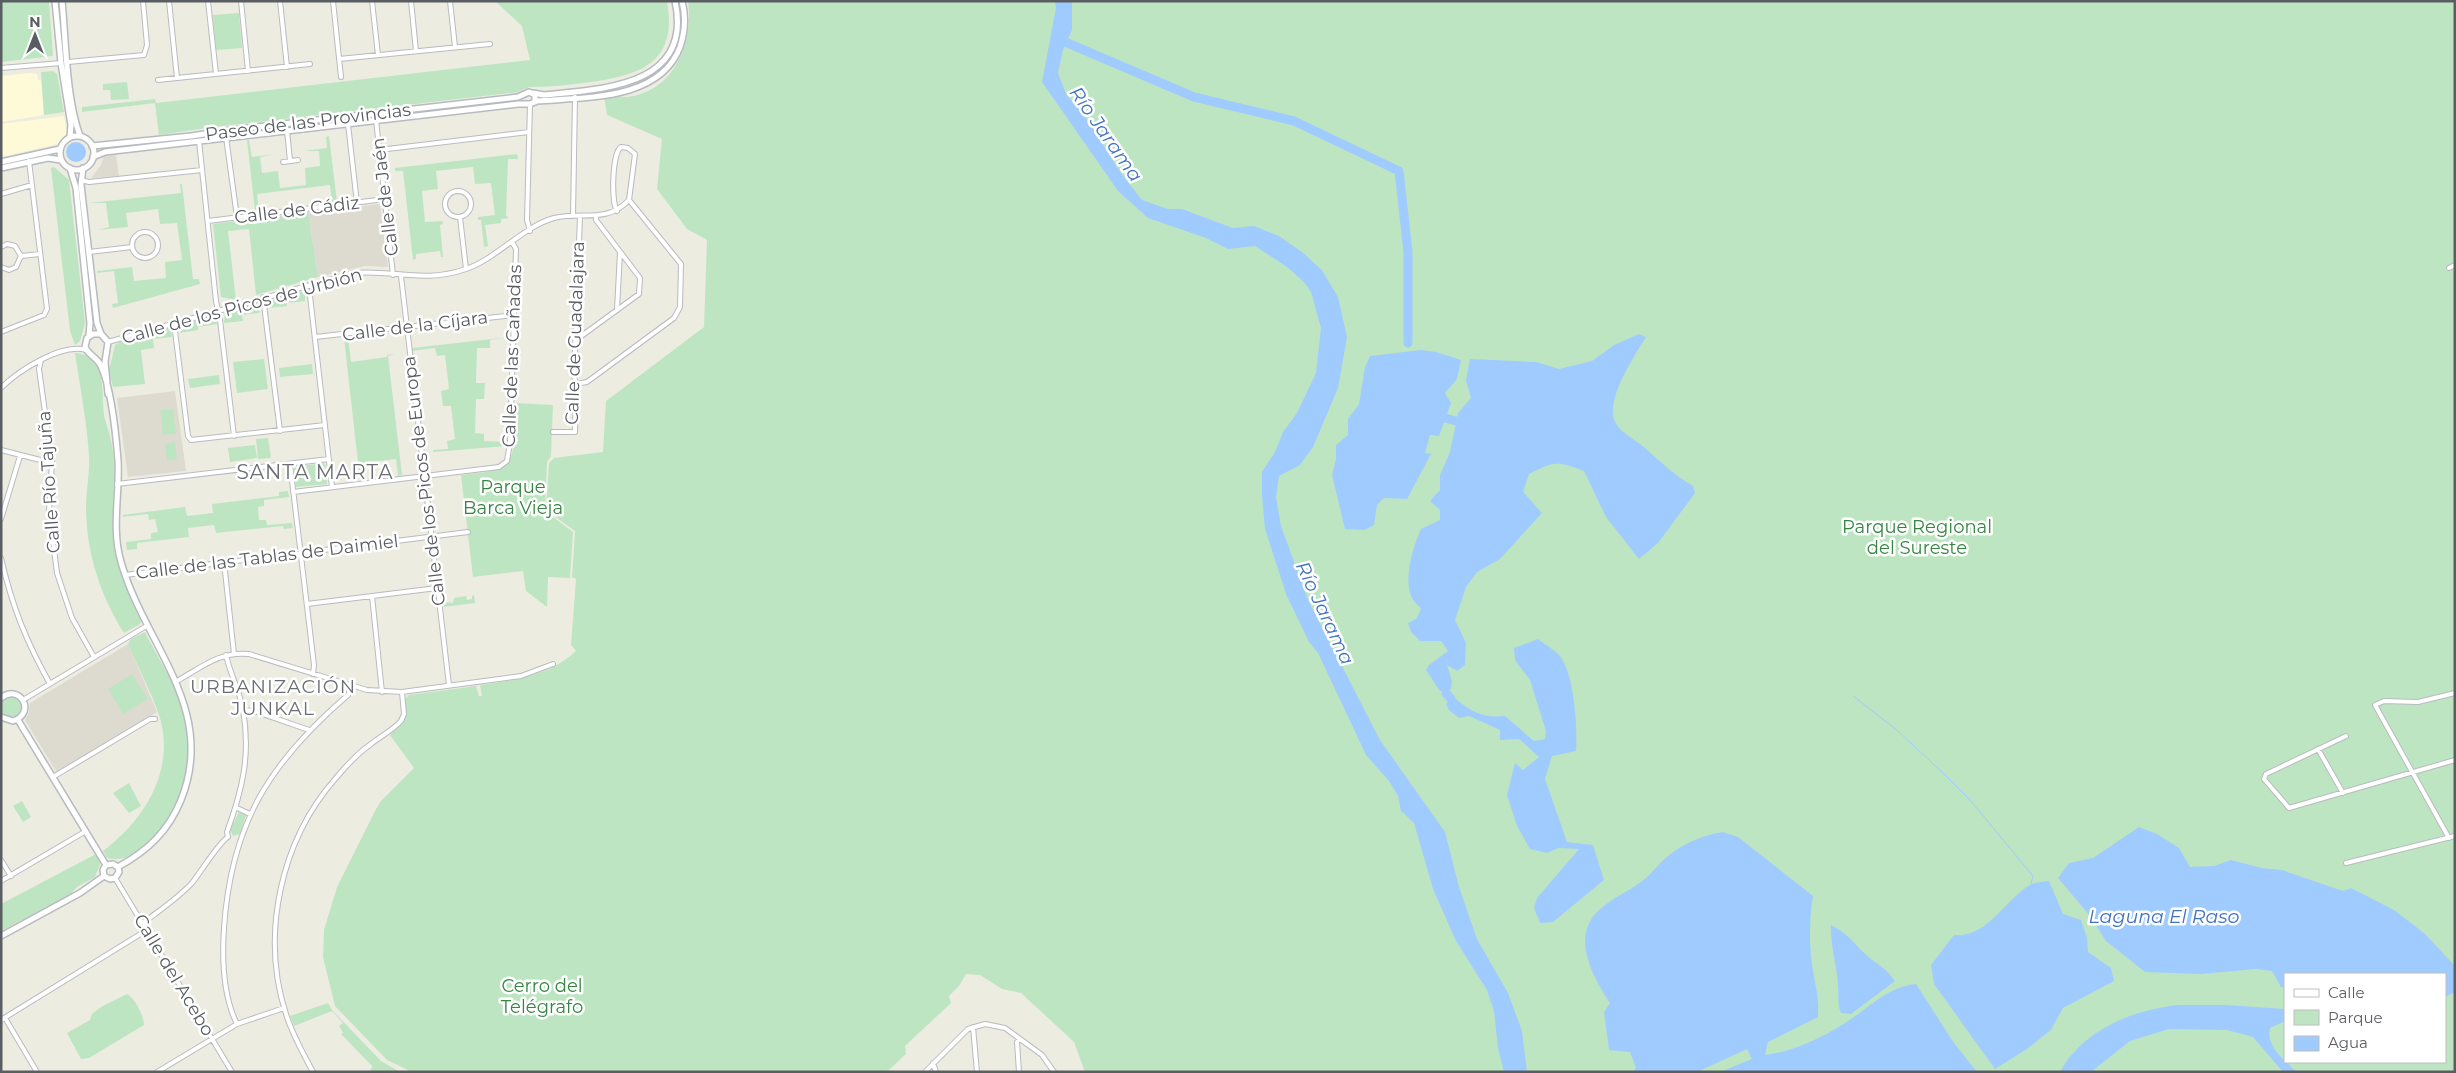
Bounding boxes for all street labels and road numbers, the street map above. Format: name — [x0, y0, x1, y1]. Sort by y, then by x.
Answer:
street label: Paseo de las Provincias — [204, 98, 412, 146]
street label: Calle de Jaén — [367, 137, 403, 257]
street label: Calle de Cádiz — [233, 191, 361, 229]
street label: Calle de Guadalajara — [561, 241, 589, 425]
street label: Calle de los Picos de Urbión — [119, 263, 365, 349]
street label: Calle de las Cañadas — [498, 264, 526, 448]
street label: Calle de la Cíjara — [341, 306, 489, 346]
street label: Calle de los Picos de Europa — [398, 355, 450, 607]
street label: Calle Río Tajuña — [33, 410, 65, 554]
street label: Calle de las Tablas de Daimiel — [134, 530, 400, 584]
street label: Calle del Acebo — [129, 910, 219, 1040]

